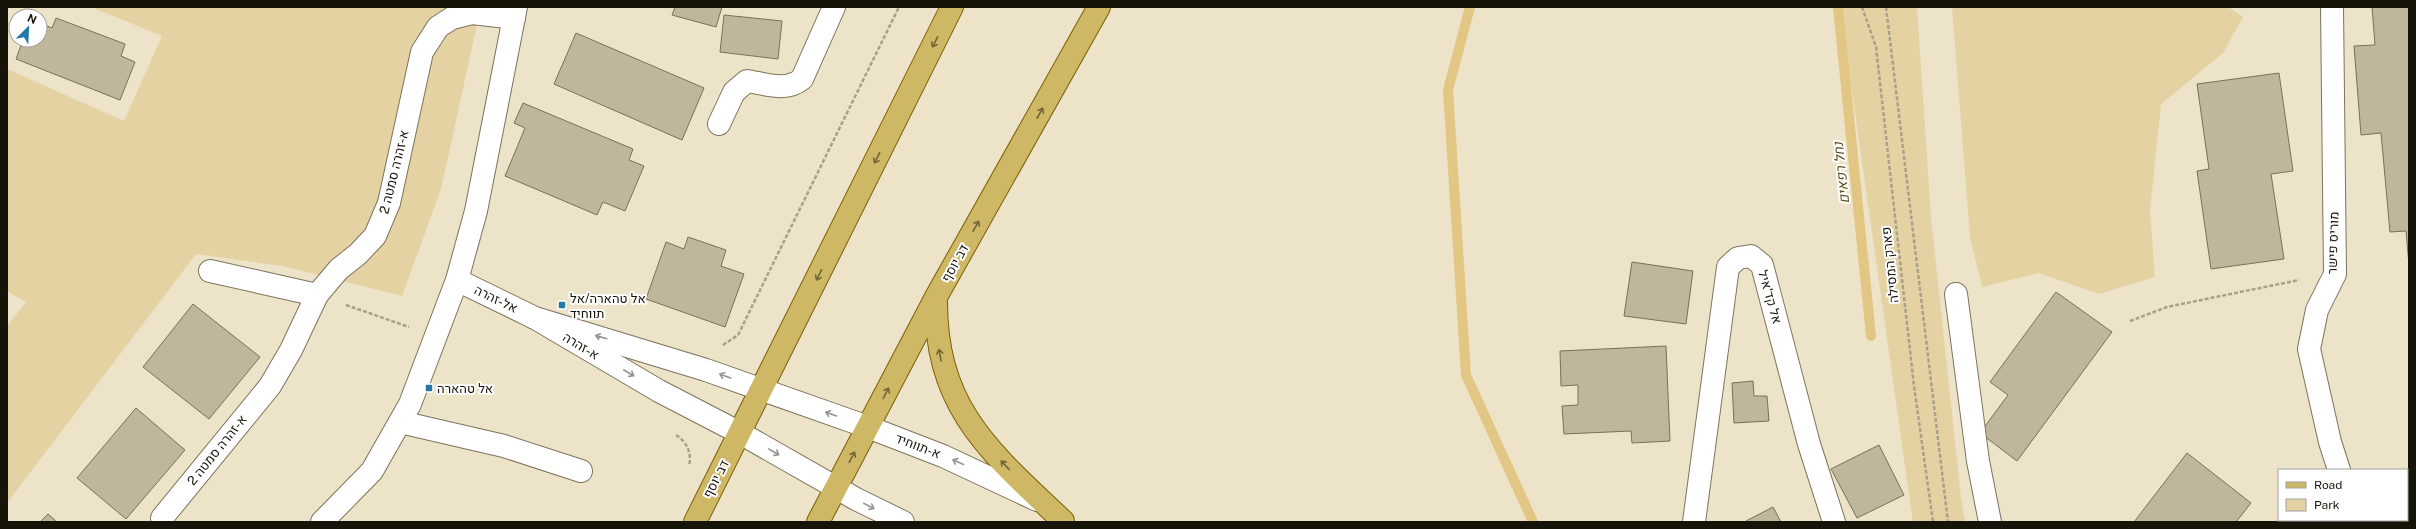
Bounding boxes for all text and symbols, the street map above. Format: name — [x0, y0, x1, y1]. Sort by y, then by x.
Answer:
north arrow — [8, 8, 48, 48]
text: N — [26, 12, 38, 26]
one-way arrow — [931, 36, 938, 48]
one-way arrow — [1036, 107, 1044, 119]
street label: א-זהרה סמטה 2 — [376, 129, 412, 215]
water label: נחל רפאים — [1830, 140, 1852, 205]
one-way arrow — [873, 152, 880, 164]
street label: מוריס פישר — [2324, 211, 2342, 275]
one-way arrow — [972, 221, 980, 233]
street label: פארק המסילה — [1879, 226, 1901, 304]
street label: דב יוסף — [939, 241, 971, 284]
one-way arrow — [815, 268, 822, 280]
street label: אל קד'איל — [1755, 268, 1785, 326]
street label: אל-זהרה — [472, 282, 520, 316]
place label: אל טהארה/אל תווחיד — [570, 291, 646, 321]
marker: אל טהארה/אל תווחיד — [557, 300, 567, 310]
street label: א-זהרה — [560, 329, 602, 363]
one-way arrow — [595, 333, 608, 340]
one-way arrow — [936, 348, 944, 361]
one-way arrow — [623, 370, 635, 378]
one-way arrow — [719, 372, 731, 380]
place label: אל טהארה — [437, 381, 493, 396]
marker: אל טהארה — [424, 383, 434, 393]
one-way arrow — [883, 387, 890, 399]
one-way arrow — [825, 410, 837, 418]
street label: א-זהרה סמטה 2 — [184, 412, 250, 488]
street label: א-תווחיד — [893, 430, 943, 462]
one-way arrow — [768, 449, 780, 456]
one-way arrow — [849, 452, 856, 464]
street label: דב יוסף — [700, 457, 732, 500]
one-way arrow — [952, 458, 964, 465]
one-way arrow — [1000, 460, 1010, 470]
legend — [2278, 469, 2408, 521]
text: Road — [2314, 478, 2342, 492]
text: Park — [2314, 498, 2340, 512]
one-way arrow — [863, 503, 875, 510]

